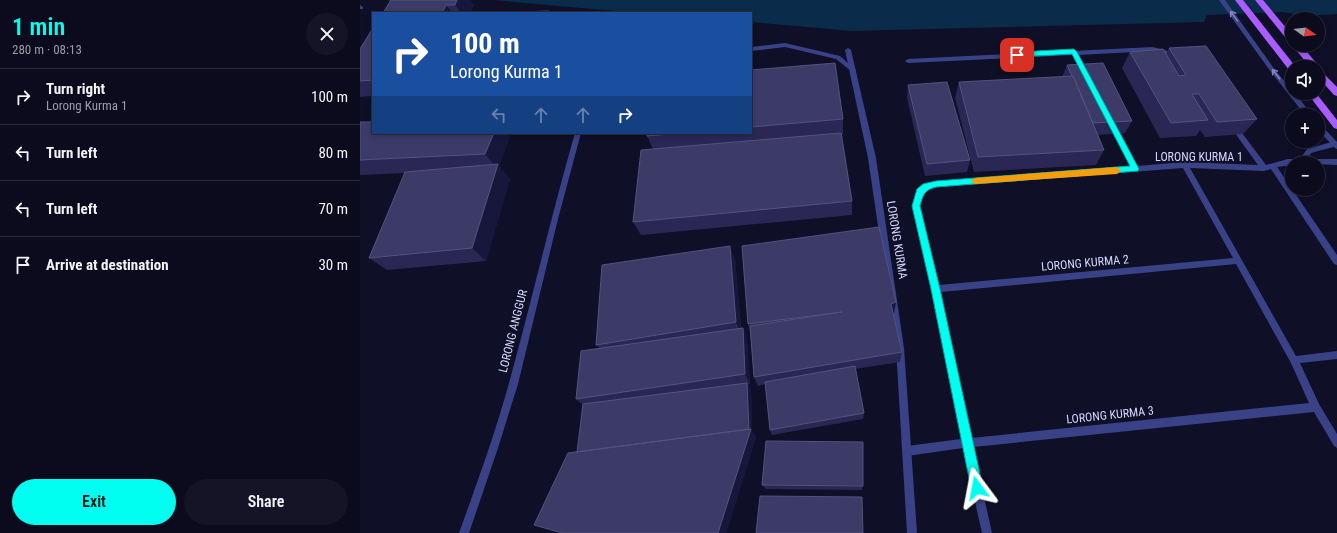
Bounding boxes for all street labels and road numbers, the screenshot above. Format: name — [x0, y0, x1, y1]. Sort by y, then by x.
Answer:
street label: LORONG KURMA 1 — [1155, 150, 1243, 164]
street label: LORONG KURMA — [884, 200, 910, 280]
street label: LORONG KURMA 2 — [1041, 252, 1129, 274]
street label: LORONG ANGGUR — [496, 287, 530, 374]
street label: LORONG KURMA 3 — [1066, 403, 1154, 427]

